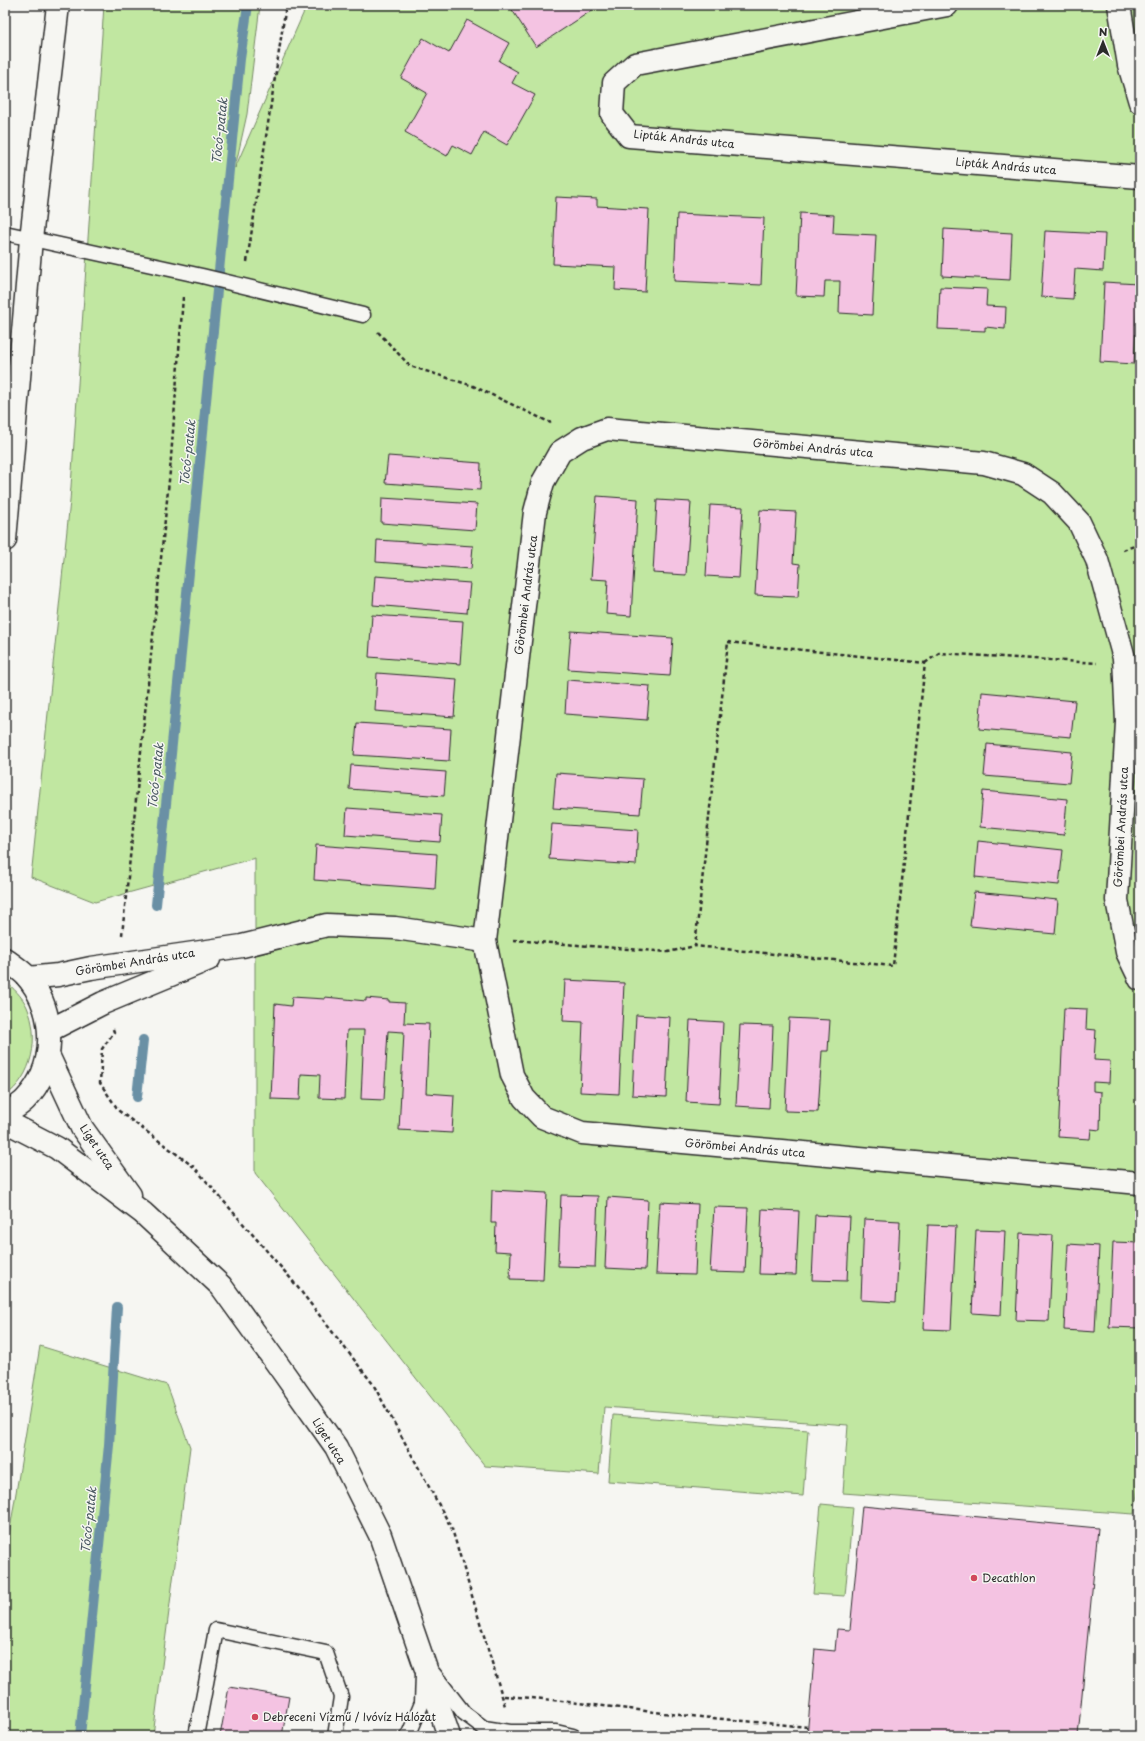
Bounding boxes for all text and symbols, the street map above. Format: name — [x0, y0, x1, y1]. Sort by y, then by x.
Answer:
north arrow — [1083, 22, 1123, 62]
text: N — [1099, 23, 1108, 40]
water label: Tócó-patak — [207, 96, 231, 165]
street label: Lipták András utca — [633, 125, 735, 152]
street label: Lipták András utca — [955, 153, 1057, 178]
water label: Tócó-patak — [175, 418, 199, 487]
street label: Görömbei András utca — [752, 434, 874, 461]
street label: Görömbei András utca — [510, 534, 541, 656]
water label: Tócó-patak — [143, 741, 167, 810]
street label: Görömbei András utca — [1109, 766, 1132, 888]
street label: Görömbei András utca — [74, 944, 196, 979]
street label: Liget utca — [76, 1120, 119, 1173]
street label: Görömbei András utca — [684, 1134, 806, 1161]
street label: Liget utca — [308, 1414, 350, 1467]
water label: Tócó-patak — [76, 1485, 100, 1554]
place label: Decathlon — [982, 1569, 1036, 1586]
marker: Decathlon — [969, 1573, 979, 1583]
place label: Debreceni Vízmű / Ivóvíz Hálózat — [263, 1708, 437, 1725]
marker: Debreceni Vízmű / Ivóvíz Hálózat — [250, 1712, 260, 1722]

